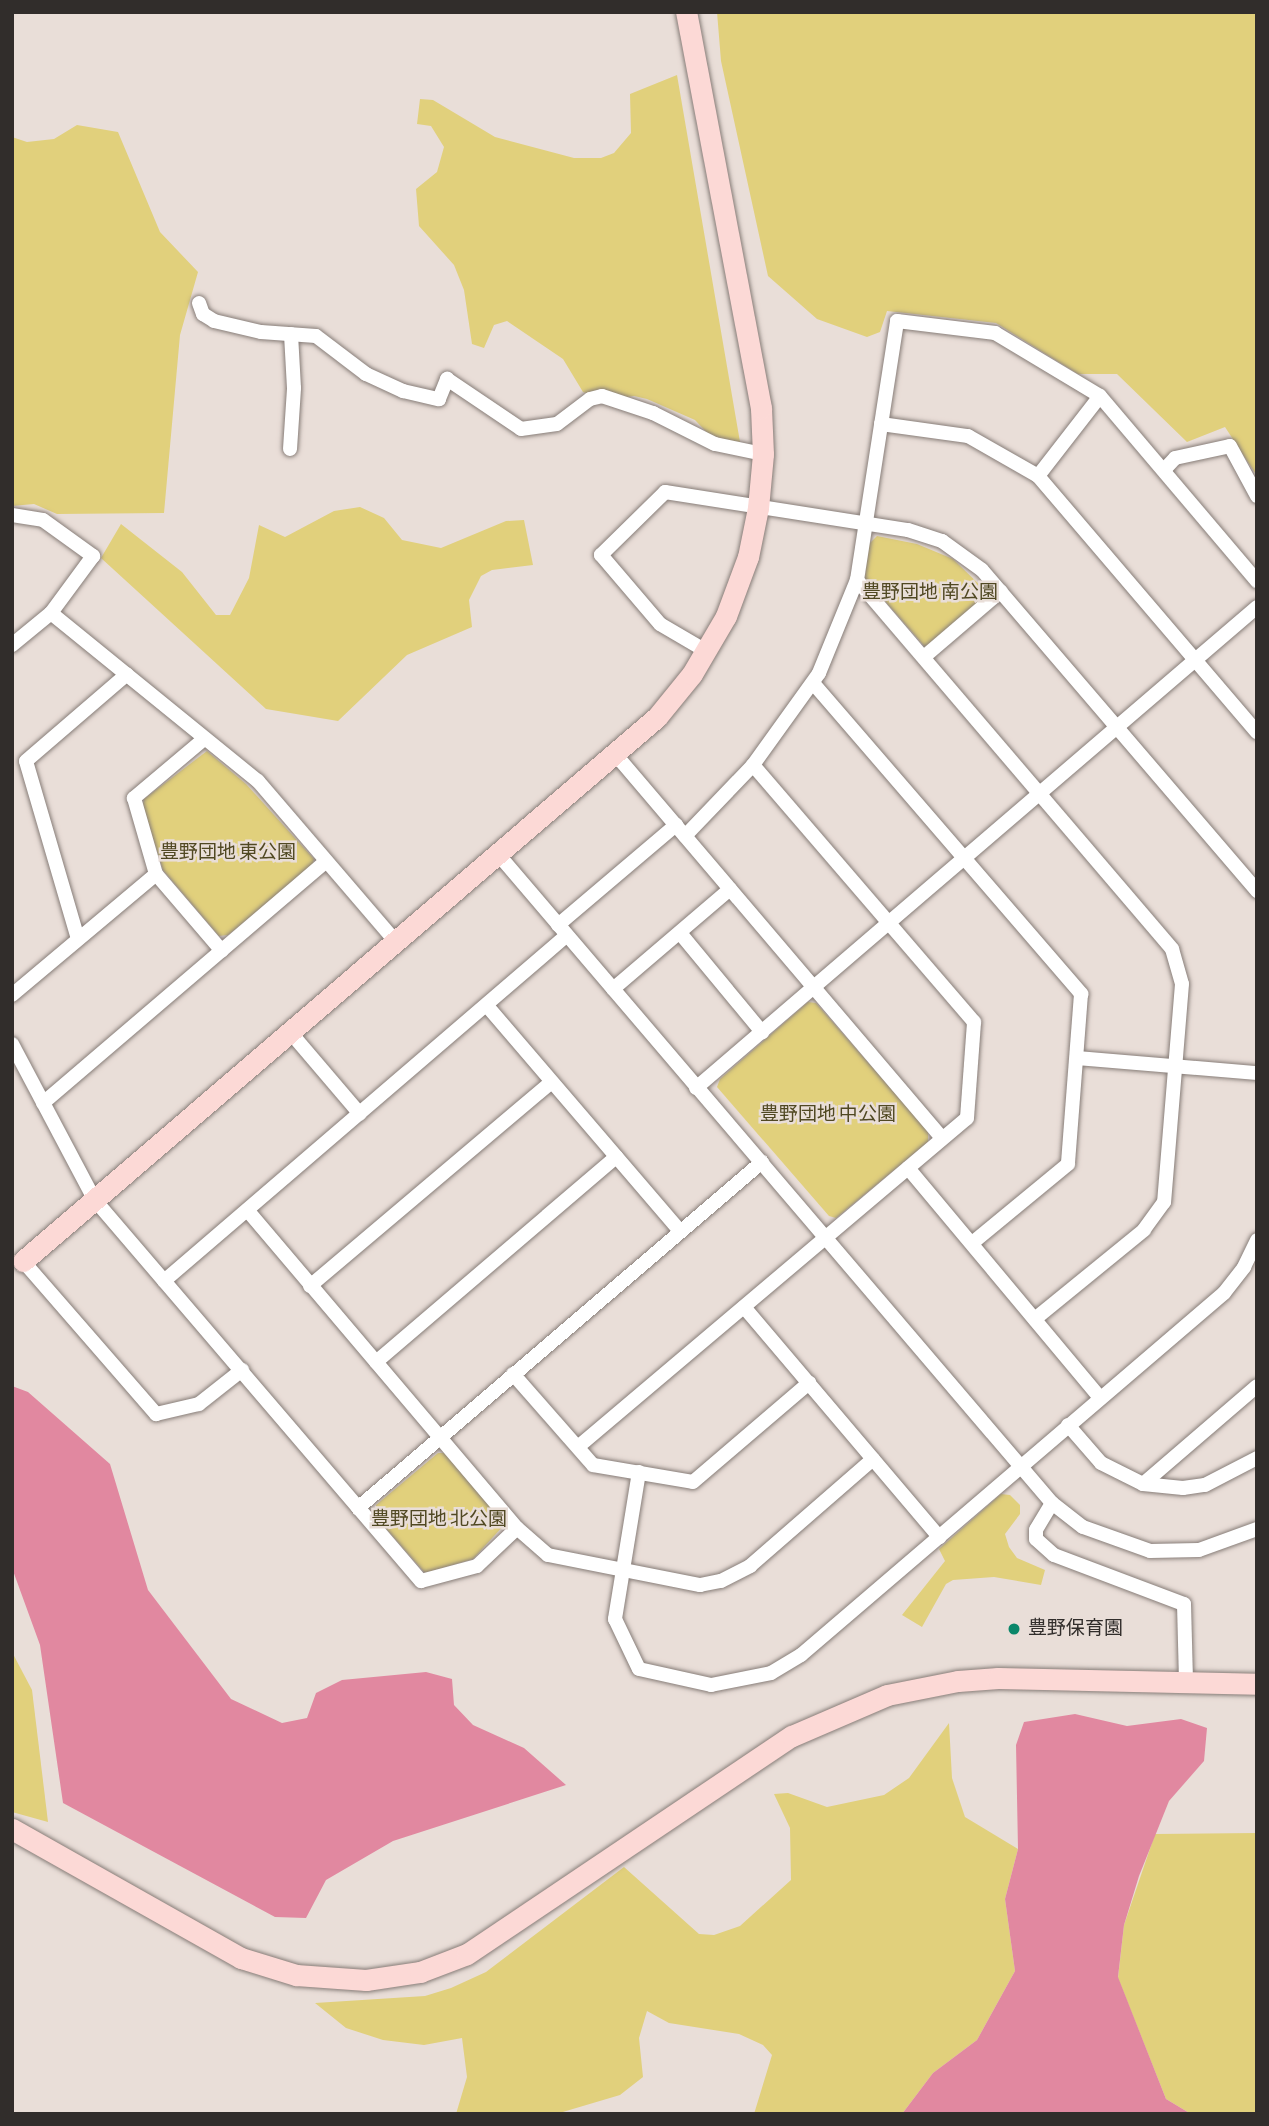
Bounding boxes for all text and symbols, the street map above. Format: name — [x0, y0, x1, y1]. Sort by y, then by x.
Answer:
park label: 豊野団地 南公園 — [862, 582, 998, 604]
park label: 豊野団地 東公園 — [160, 842, 296, 864]
park label: 豊野団地 中公園 — [760, 1104, 896, 1126]
park label: 豊野団地 北公園 — [371, 1509, 507, 1531]
place label: 豊野保育園 — [1028, 1618, 1123, 1640]
marker: 豊野保育園 — [1006, 1621, 1022, 1637]

